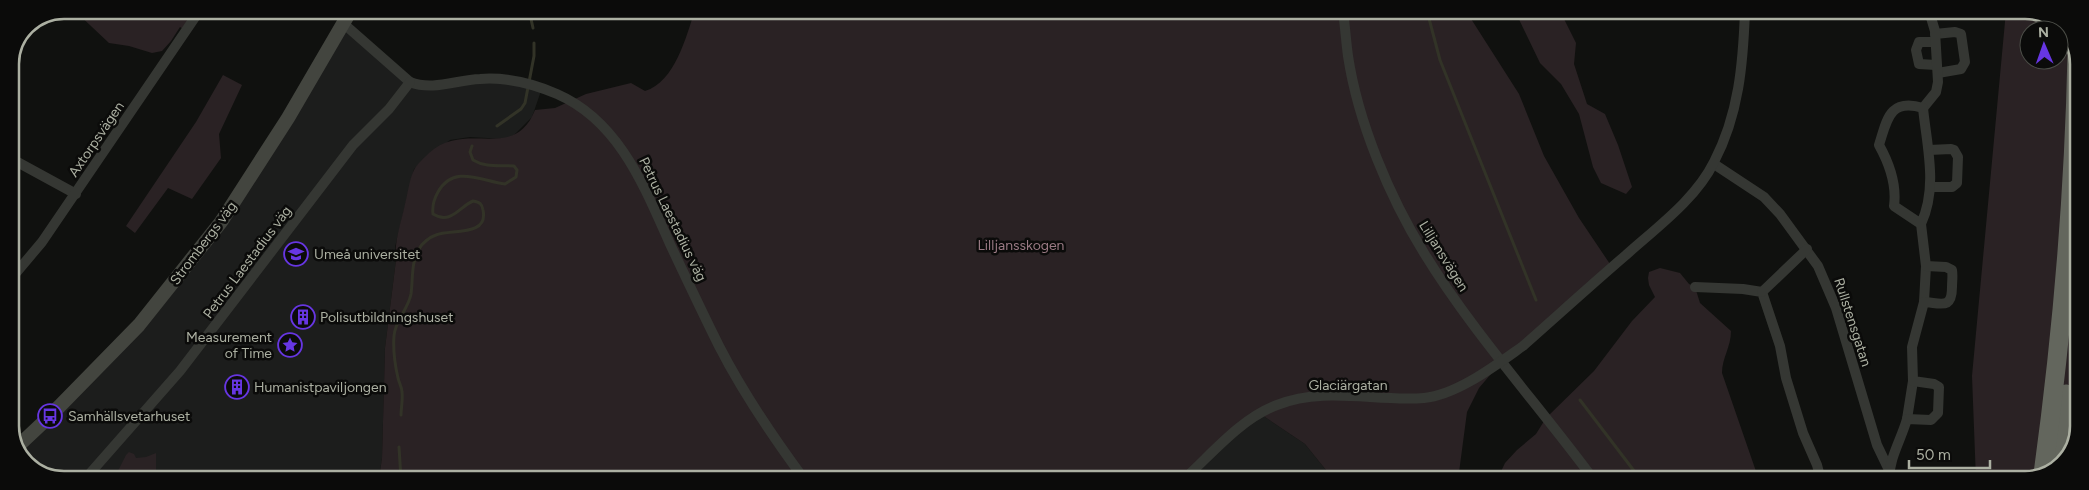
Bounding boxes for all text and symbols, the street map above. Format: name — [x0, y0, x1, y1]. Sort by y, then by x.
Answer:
north arrow — [2019, 20, 2069, 70]
text: N — [2038, 24, 2049, 41]
street label: Axtorpsvägen — [65, 98, 128, 180]
street label: Petrus Laestadius väg — [635, 154, 710, 284]
street label: Strombergs väg — [167, 198, 240, 288]
street label: Petrus Laestadius väg — [200, 203, 295, 322]
street label: Lilljansvägen — [1415, 218, 1472, 295]
park label: Lilljansskogen — [978, 237, 1065, 254]
school or university icon: Umeå universitet — [283, 241, 309, 267]
place label: Umeå universitet — [314, 246, 420, 263]
street label: Rullstensgatan — [1830, 276, 1875, 369]
building icon: Polisutbildningshuset — [290, 304, 316, 330]
place label: Polisutbildningshuset — [320, 309, 453, 326]
place label: Measurement of Time — [186, 329, 272, 362]
place icon: Measurement of Time — [277, 332, 303, 358]
building icon: Humanistpaviljongen — [224, 374, 250, 400]
street label: Glaciärgatan — [1308, 377, 1388, 394]
place label: Humanistpaviljongen — [254, 379, 387, 396]
bus stop icon: Samhällsvetarhuset — [37, 403, 63, 429]
place label: Samhällsvetarhuset — [68, 408, 190, 425]
scale bar — [1909, 438, 1990, 470]
text: 50 m — [1916, 446, 1951, 464]

